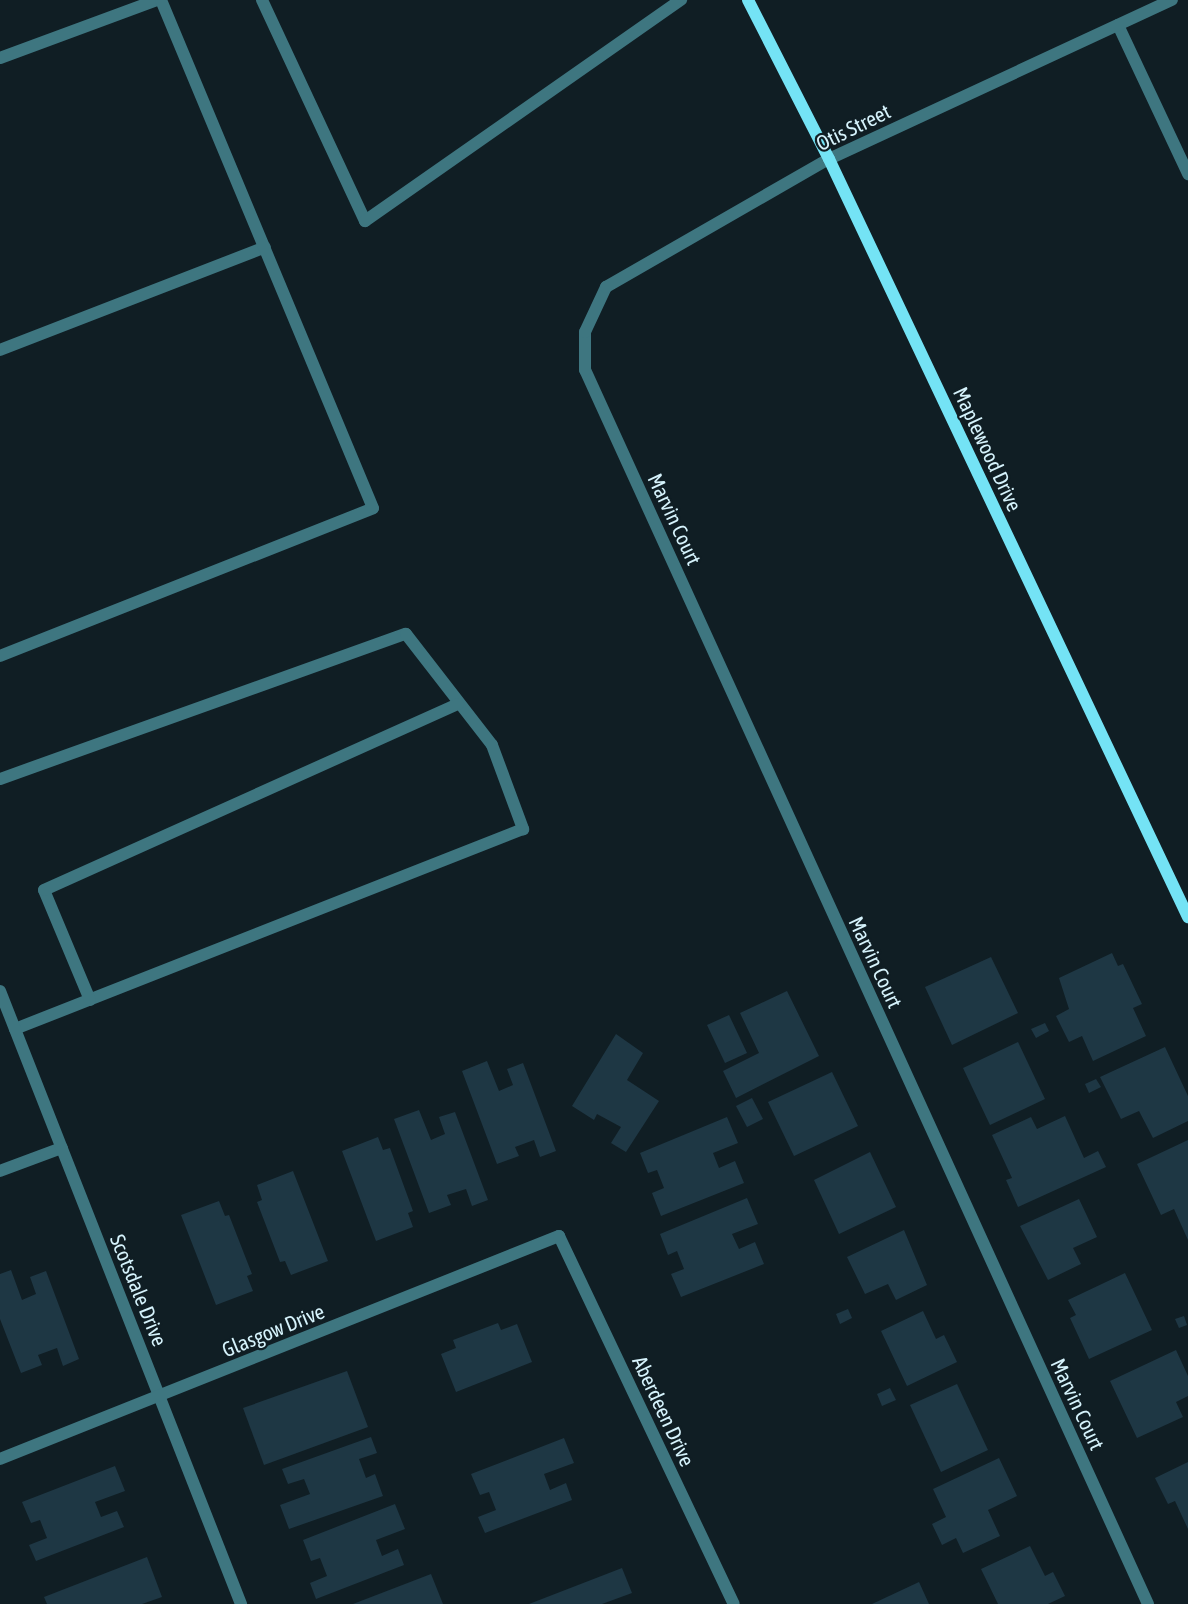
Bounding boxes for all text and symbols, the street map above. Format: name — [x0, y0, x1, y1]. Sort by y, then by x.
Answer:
street label: Otis Street — [812, 98, 894, 156]
street label: Maplewood Drive — [948, 383, 1028, 515]
street label: Marvin Court — [643, 469, 707, 569]
street label: Marvin Court — [844, 912, 908, 1012]
street label: Scotsdale Drive — [105, 1230, 173, 1350]
street label: Glasgow Drive — [218, 1298, 328, 1362]
street label: Aberdeen Drive — [627, 1352, 701, 1470]
street label: Marvin Court — [1046, 1354, 1110, 1454]

